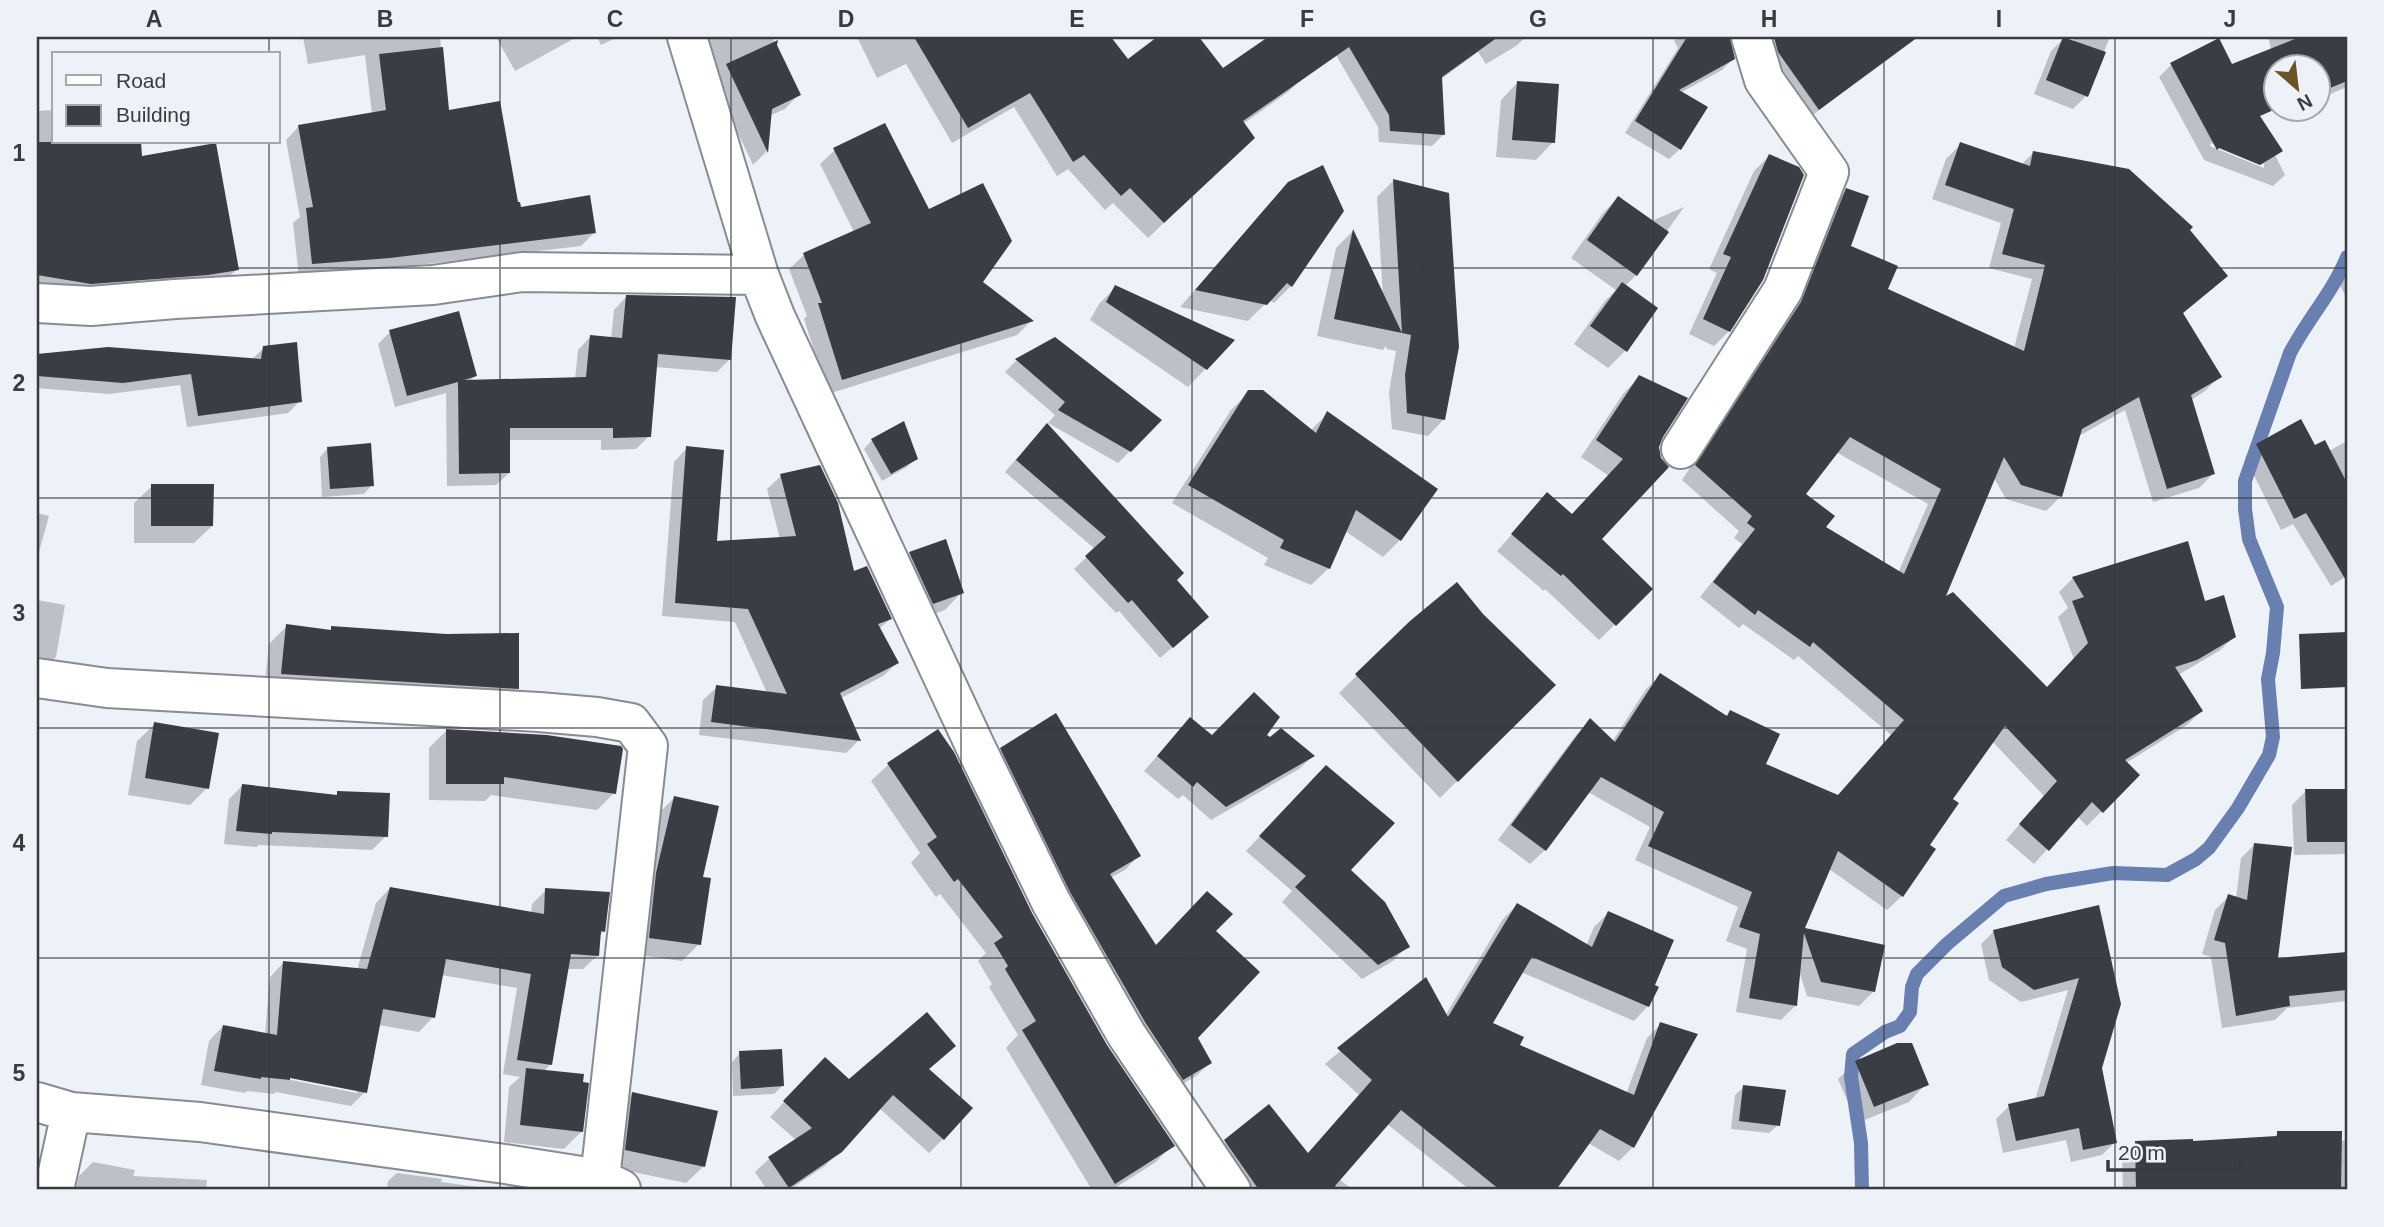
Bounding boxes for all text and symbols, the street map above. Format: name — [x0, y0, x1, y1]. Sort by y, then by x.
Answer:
text: A — [146, 6, 162, 32]
text: B — [377, 6, 393, 32]
text: C — [607, 6, 623, 32]
text: D — [838, 6, 854, 32]
text: E — [1069, 6, 1085, 32]
text: F — [1300, 6, 1314, 32]
text: G — [1529, 6, 1547, 32]
text: H — [1761, 6, 1777, 32]
text: I — [1996, 6, 2002, 32]
text: J — [2224, 6, 2236, 32]
legend — [52, 52, 280, 144]
north arrow — [2262, 52, 2332, 122]
text: Road — [116, 69, 166, 92]
text: N — [2294, 90, 2316, 115]
text: Building — [116, 103, 191, 126]
text: 1 — [13, 140, 26, 166]
text: 2 — [13, 370, 25, 396]
text: 3 — [13, 600, 25, 626]
text: 4 — [13, 830, 26, 856]
text: 5 — [13, 1060, 26, 1086]
scale bar — [2108, 1129, 2240, 1173]
text: 20 m — [2118, 1141, 2165, 1164]

